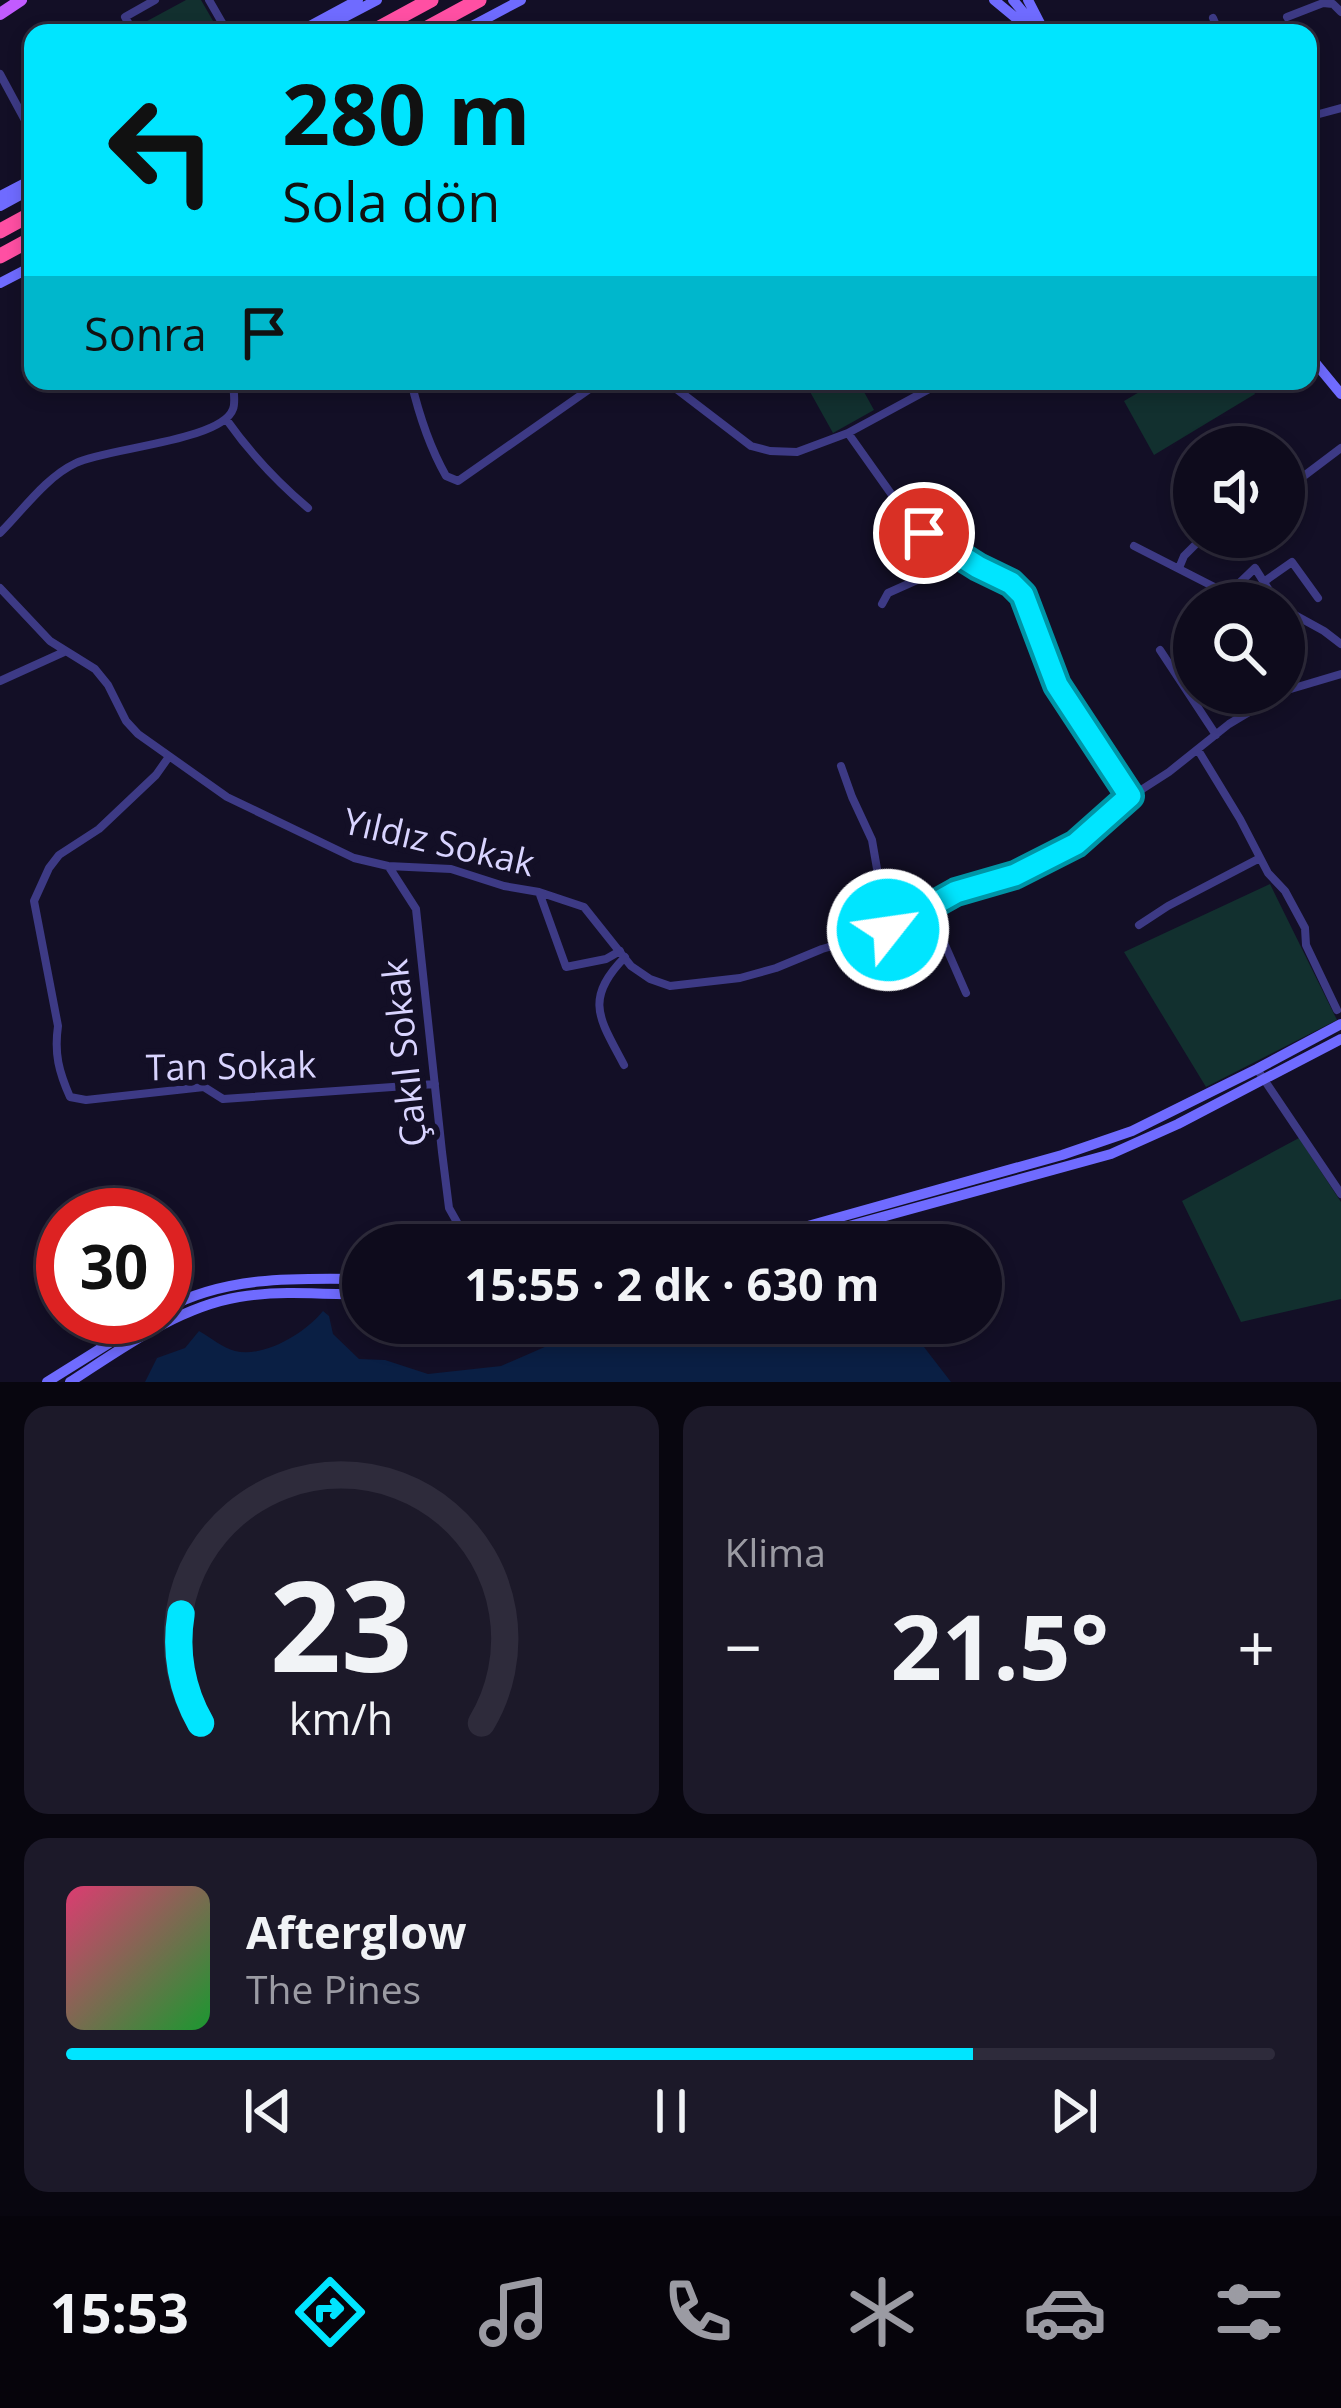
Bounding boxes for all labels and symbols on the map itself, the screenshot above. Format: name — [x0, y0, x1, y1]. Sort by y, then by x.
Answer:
pin — [873, 482, 975, 584]
street label: Yıldız Sokak — [339, 796, 540, 887]
position arrow — [825, 867, 951, 993]
street label: Çakıl Sokak — [369, 957, 438, 1149]
street label: Tan Sokak — [145, 1040, 317, 1091]
speed limit sign: 30 — [36, 1188, 192, 1344]

